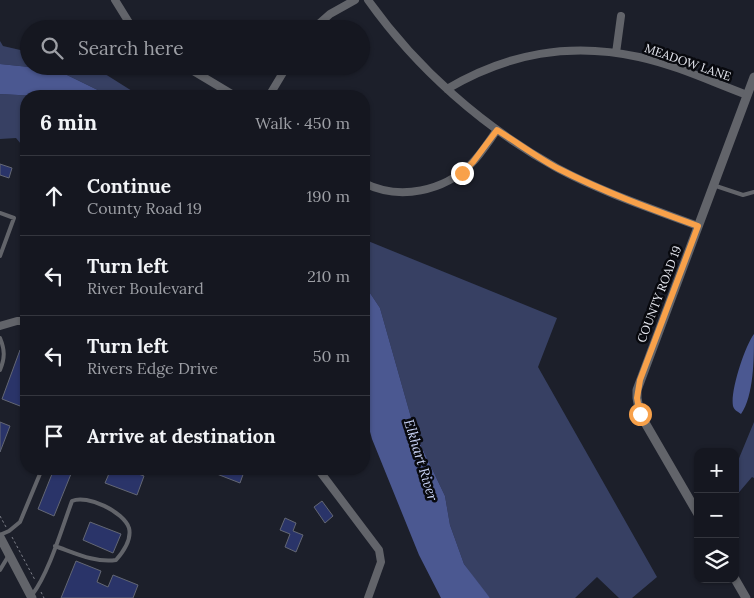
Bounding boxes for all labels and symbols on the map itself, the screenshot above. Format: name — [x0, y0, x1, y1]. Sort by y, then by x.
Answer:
street label: MEADOW LANE — [643, 40, 733, 84]
route end — [451, 162, 474, 185]
street label: COUNTY ROAD 19 — [634, 243, 684, 345]
route start — [629, 403, 652, 426]
water label: Elkhart River — [400, 417, 442, 504]

